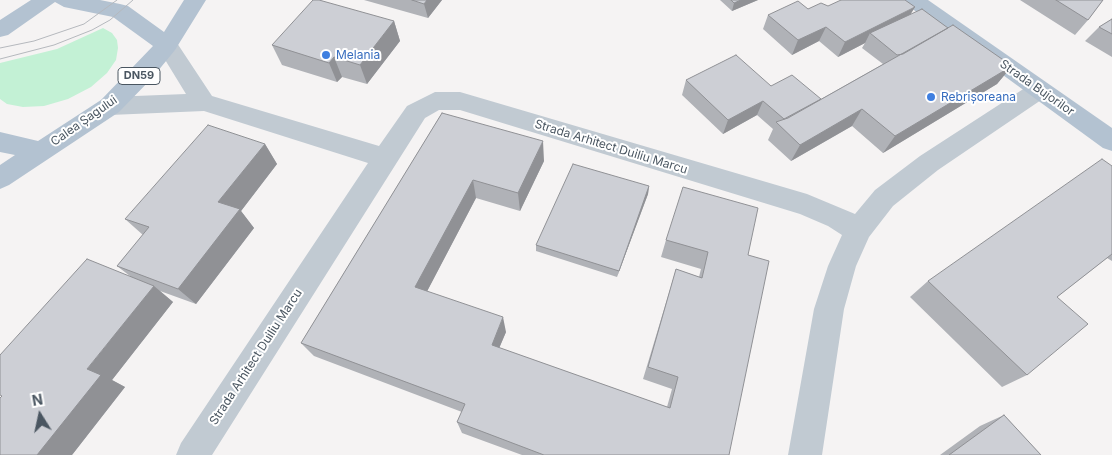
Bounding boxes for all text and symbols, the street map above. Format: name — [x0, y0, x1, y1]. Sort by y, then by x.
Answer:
place label: Melania — [336, 48, 380, 62]
marker: Melania — [320, 49, 332, 61]
street label: Strada Bujorilor — [997, 57, 1077, 119]
road number: DN59 — [118, 68, 160, 84]
place label: Rebrișoreana — [941, 90, 1016, 104]
marker: Rebrișoreana — [925, 91, 937, 103]
street label: Calea Șagului — [48, 93, 120, 149]
street label: Strada Arhitect Duiliu Marcu — [533, 117, 689, 177]
street label: Strada Arhitect Duiliu Marcu — [207, 286, 305, 428]
north arrow — [15, 390, 65, 440]
text: N — [31, 390, 44, 409]

